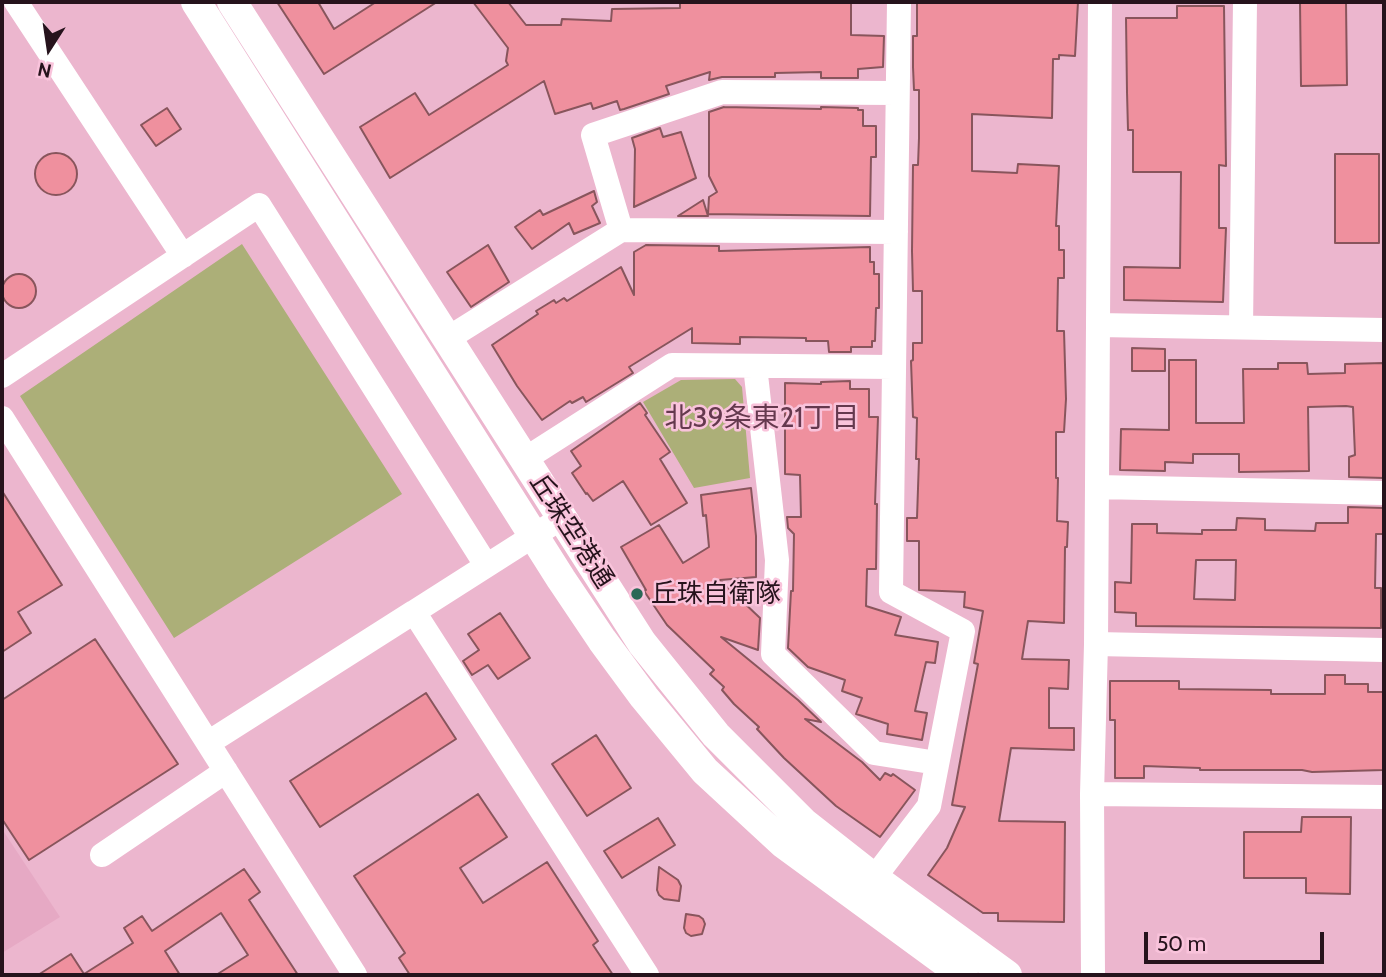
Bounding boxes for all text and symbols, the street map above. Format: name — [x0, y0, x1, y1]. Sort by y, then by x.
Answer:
north arrow — [14, 14, 84, 84]
text: N — [36, 57, 53, 83]
district label: 北39条東21丁目 — [665, 402, 859, 436]
street label: 丘珠空港通 — [523, 468, 619, 594]
place label: 丘珠自衛隊 — [651, 578, 781, 610]
marker: 丘珠自衛隊 — [629, 586, 645, 602]
scale bar — [1148, 918, 1328, 962]
text: 50 m — [1157, 931, 1206, 956]

